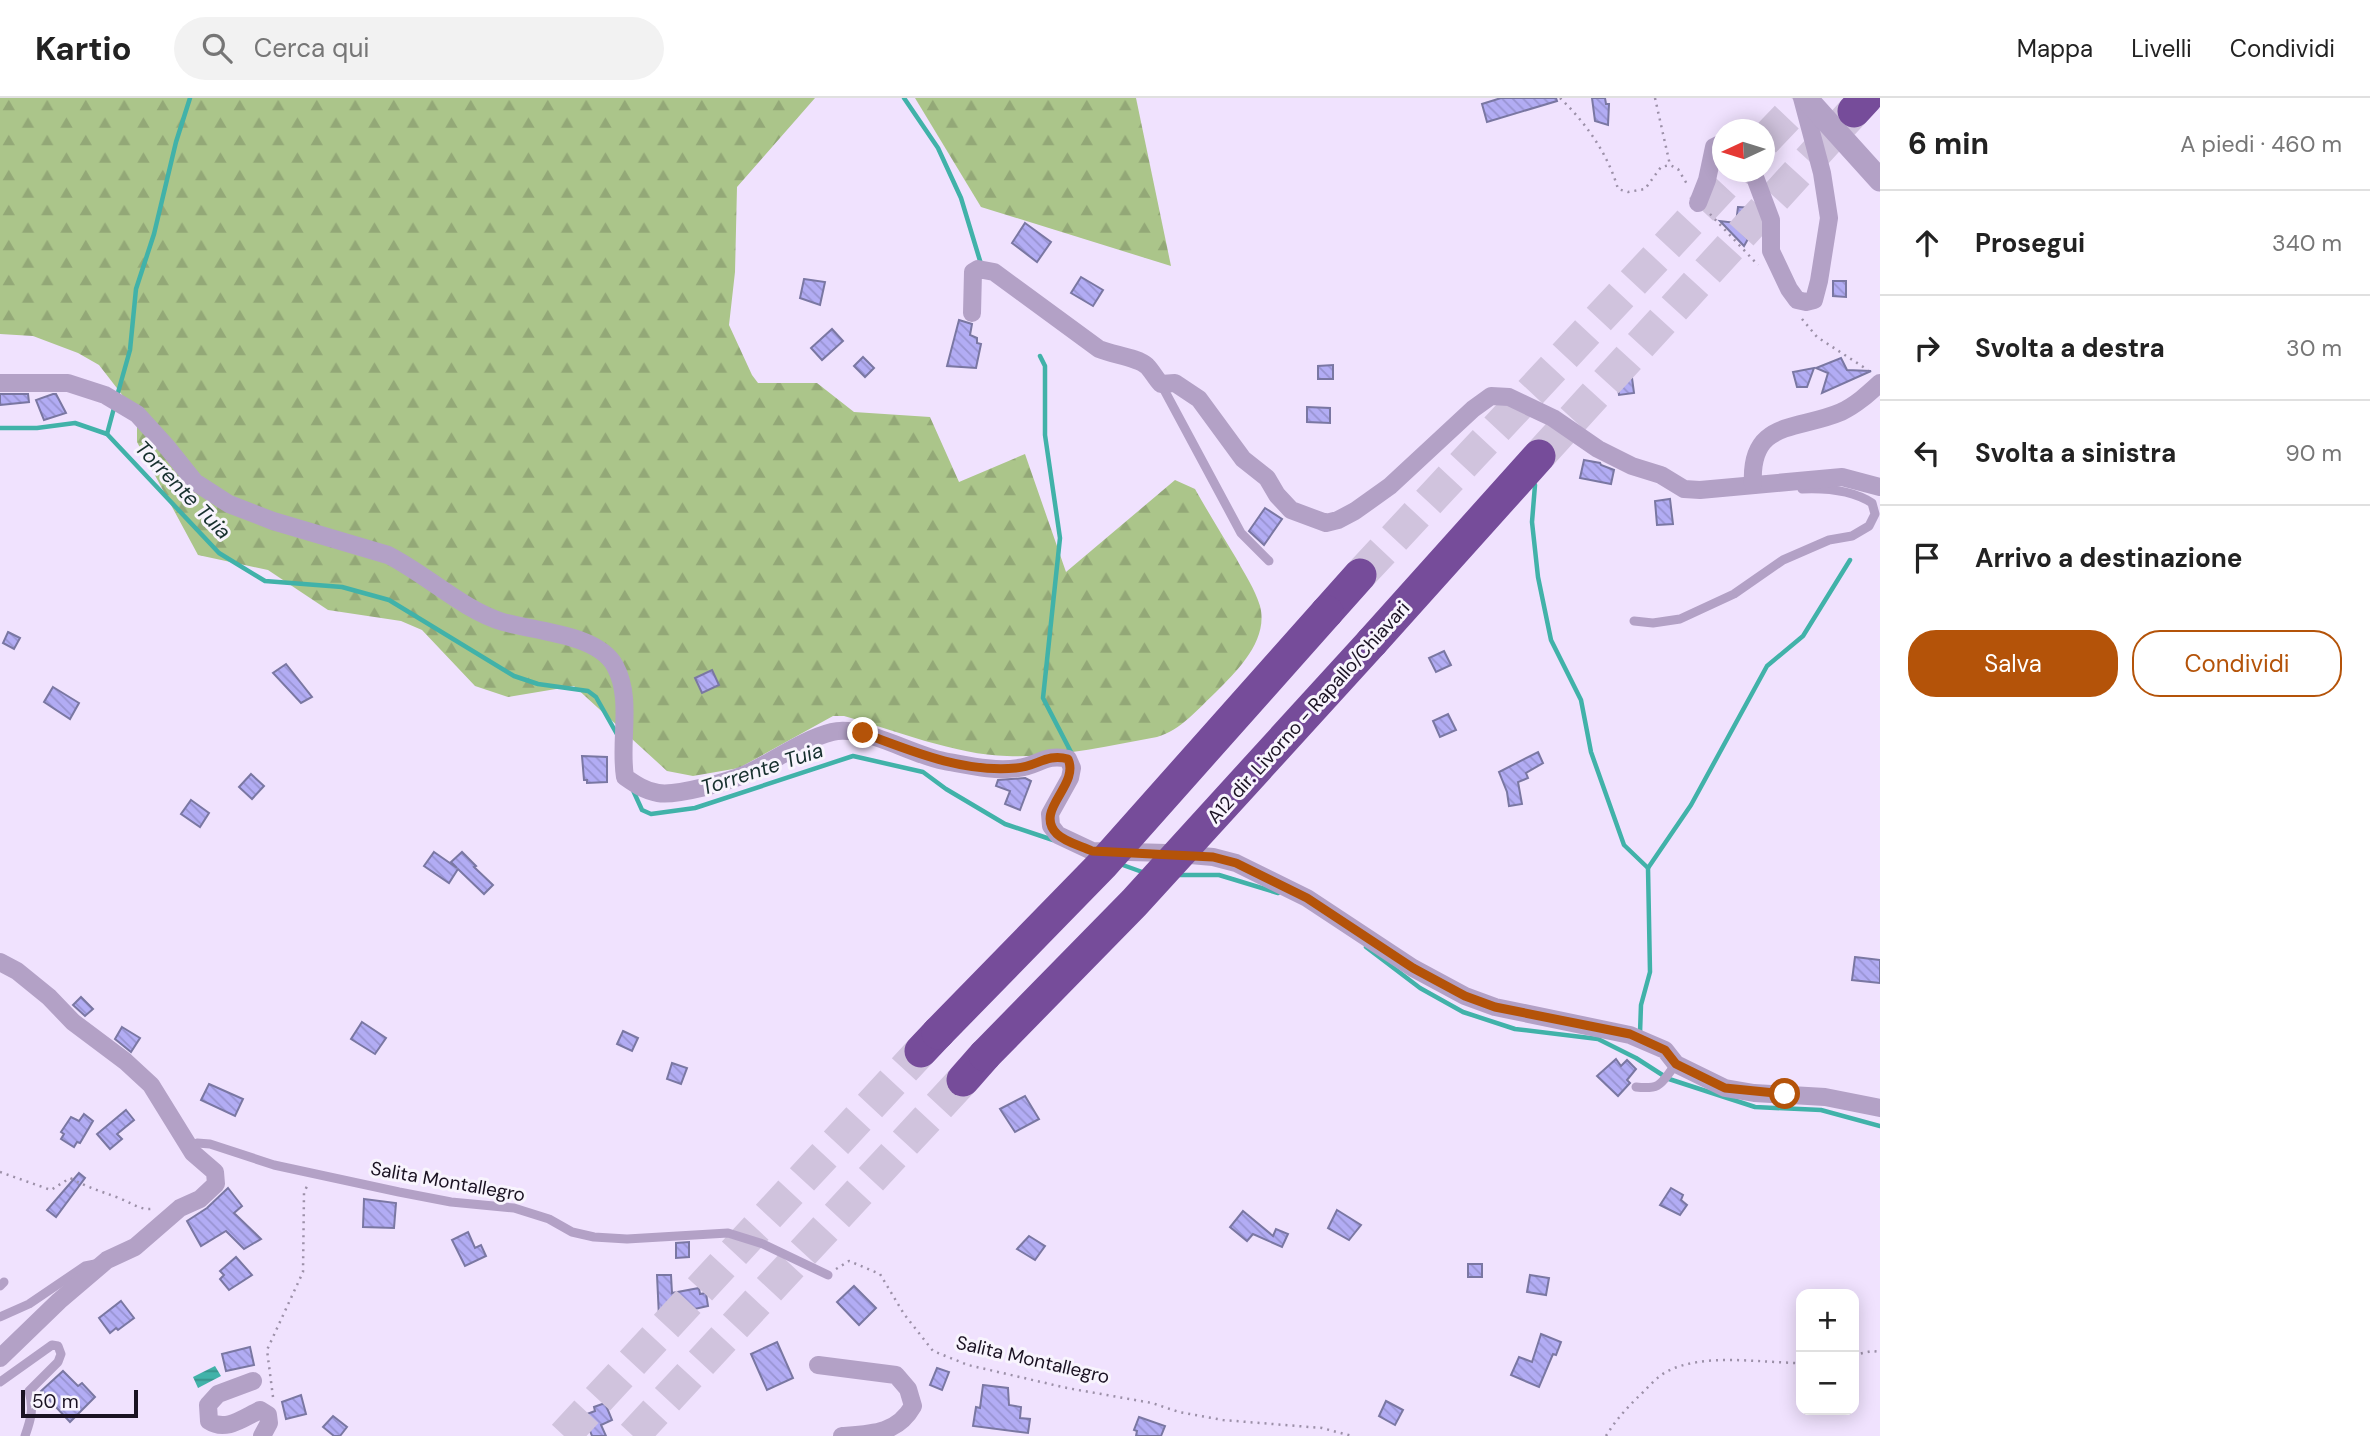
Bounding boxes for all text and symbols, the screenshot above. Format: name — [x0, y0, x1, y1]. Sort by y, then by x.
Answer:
search box — [174, 17, 664, 80]
text: Kartio — [35, 27, 132, 70]
icon: search — [198, 29, 236, 67]
text: Cerca qui — [254, 31, 370, 65]
text: Mappa — [2017, 33, 2093, 64]
text: Livelli — [2131, 33, 2192, 64]
text: Condividi — [2230, 33, 2335, 64]
north arrow — [1712, 119, 1775, 182]
text: 6 min — [1908, 124, 1989, 163]
text: A piedi · 460 m — [2180, 129, 2342, 159]
icon: ahead — [1908, 224, 1946, 262]
text: Prosegui — [1975, 226, 2085, 260]
text: 340 m — [2272, 228, 2342, 258]
icon: right — [1908, 329, 1946, 367]
text: Svolta a destra — [1975, 331, 2165, 365]
text: 30 m — [2286, 333, 2342, 363]
icon: left — [1908, 434, 1946, 472]
water label: Torrente Tuia — [129, 435, 237, 545]
text: Svolta a sinistra — [1975, 436, 2176, 470]
text: 90 m — [2285, 438, 2342, 468]
icon: arrive — [1908, 539, 1946, 577]
text: Arrivo a destinazione — [1975, 541, 2242, 575]
street label: A12 dir. Livorno - Rapallo/Chiavari — [1202, 596, 1415, 829]
button: Salva — [1908, 630, 2118, 697]
button: Condividi — [2132, 630, 2342, 697]
route end — [847, 717, 878, 748]
water label: Torrente Tuia — [697, 736, 827, 802]
route start — [1769, 1078, 1800, 1109]
street label: Salita Montallegro — [369, 1156, 527, 1207]
map controls — [1796, 1289, 1859, 1415]
button: + — [1796, 1289, 1859, 1352]
street label: Salita Montallegro — [954, 1330, 1112, 1389]
button: − — [1796, 1352, 1859, 1415]
scale bar — [21, 1387, 138, 1419]
text: 50 m — [32, 1389, 79, 1414]

